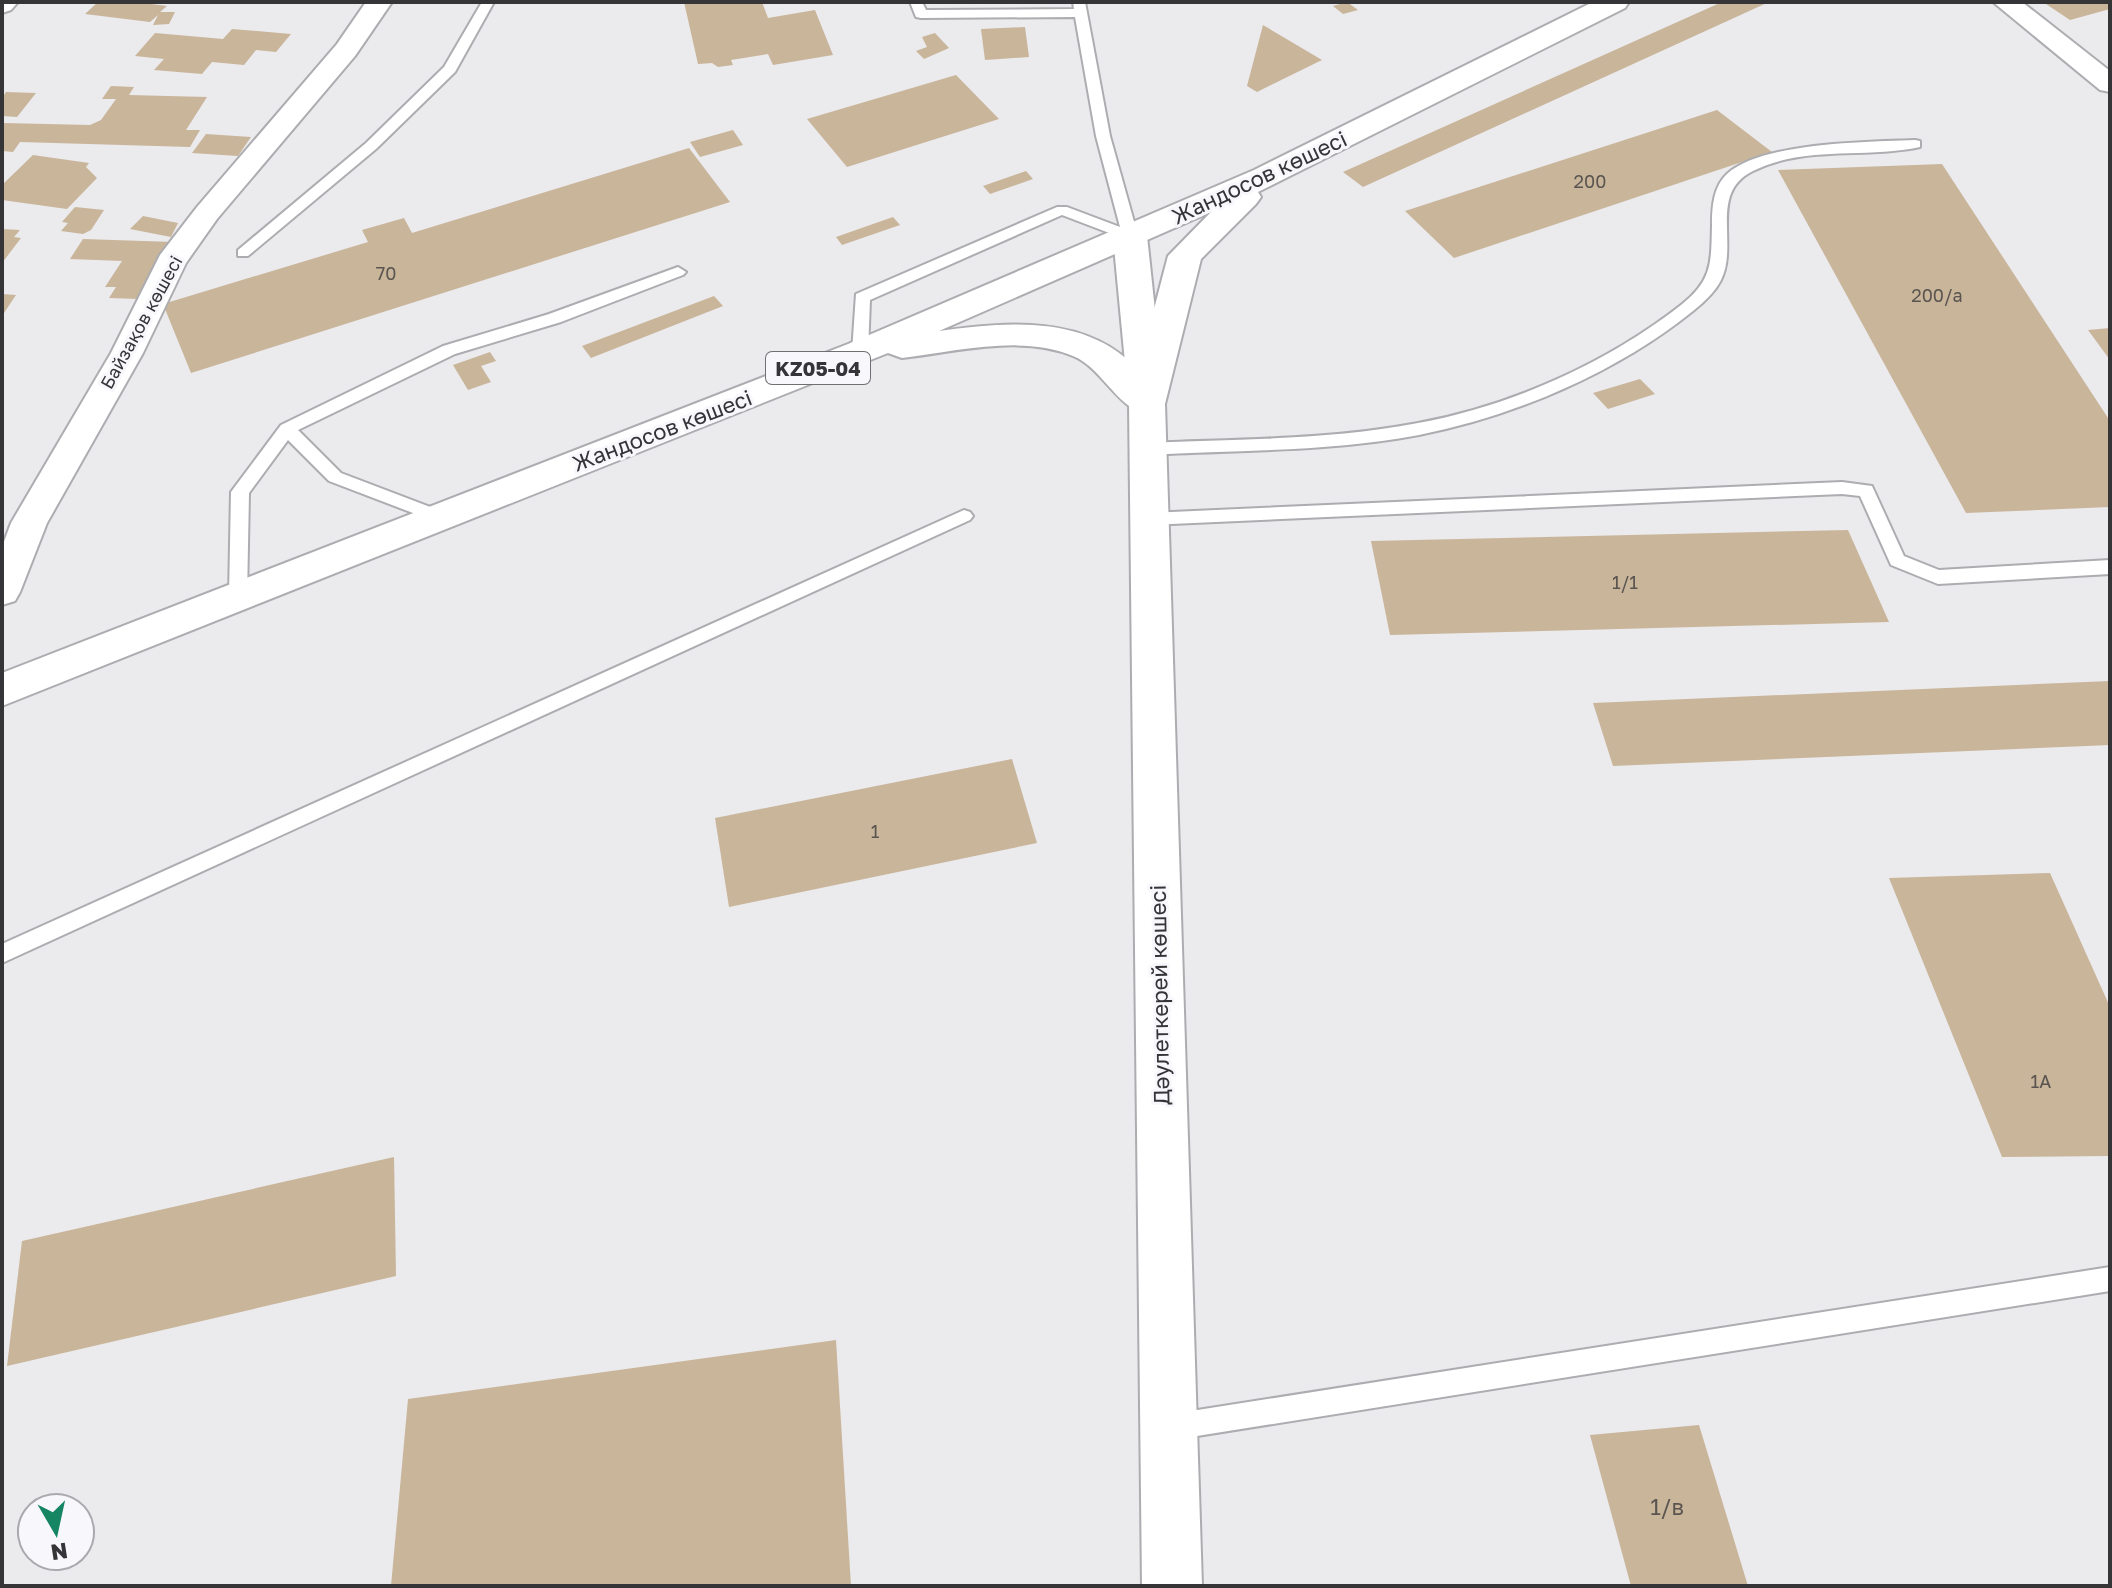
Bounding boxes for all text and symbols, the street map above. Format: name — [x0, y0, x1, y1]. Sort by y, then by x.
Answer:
street label: Жандосов көшесі — [1167, 125, 1351, 229]
house number: 200 — [1574, 170, 1606, 192]
street label: Байзақов көшесі — [95, 252, 187, 392]
house number: 70 — [376, 262, 396, 284]
house number: 200/а — [1911, 284, 1963, 306]
road number: KZ05-04 — [766, 352, 870, 384]
street label: Жандосов көшесі — [568, 383, 756, 477]
house number: 1/1 — [1612, 571, 1638, 593]
house number: 1 — [871, 820, 880, 842]
street label: Дәулеткерей көшесі — [1144, 885, 1174, 1105]
house number: 1А — [2031, 1070, 2051, 1092]
north arrow — [16, 1492, 96, 1572]
house number: 1/в — [1650, 1493, 1684, 1520]
text: N — [49, 1538, 70, 1567]

